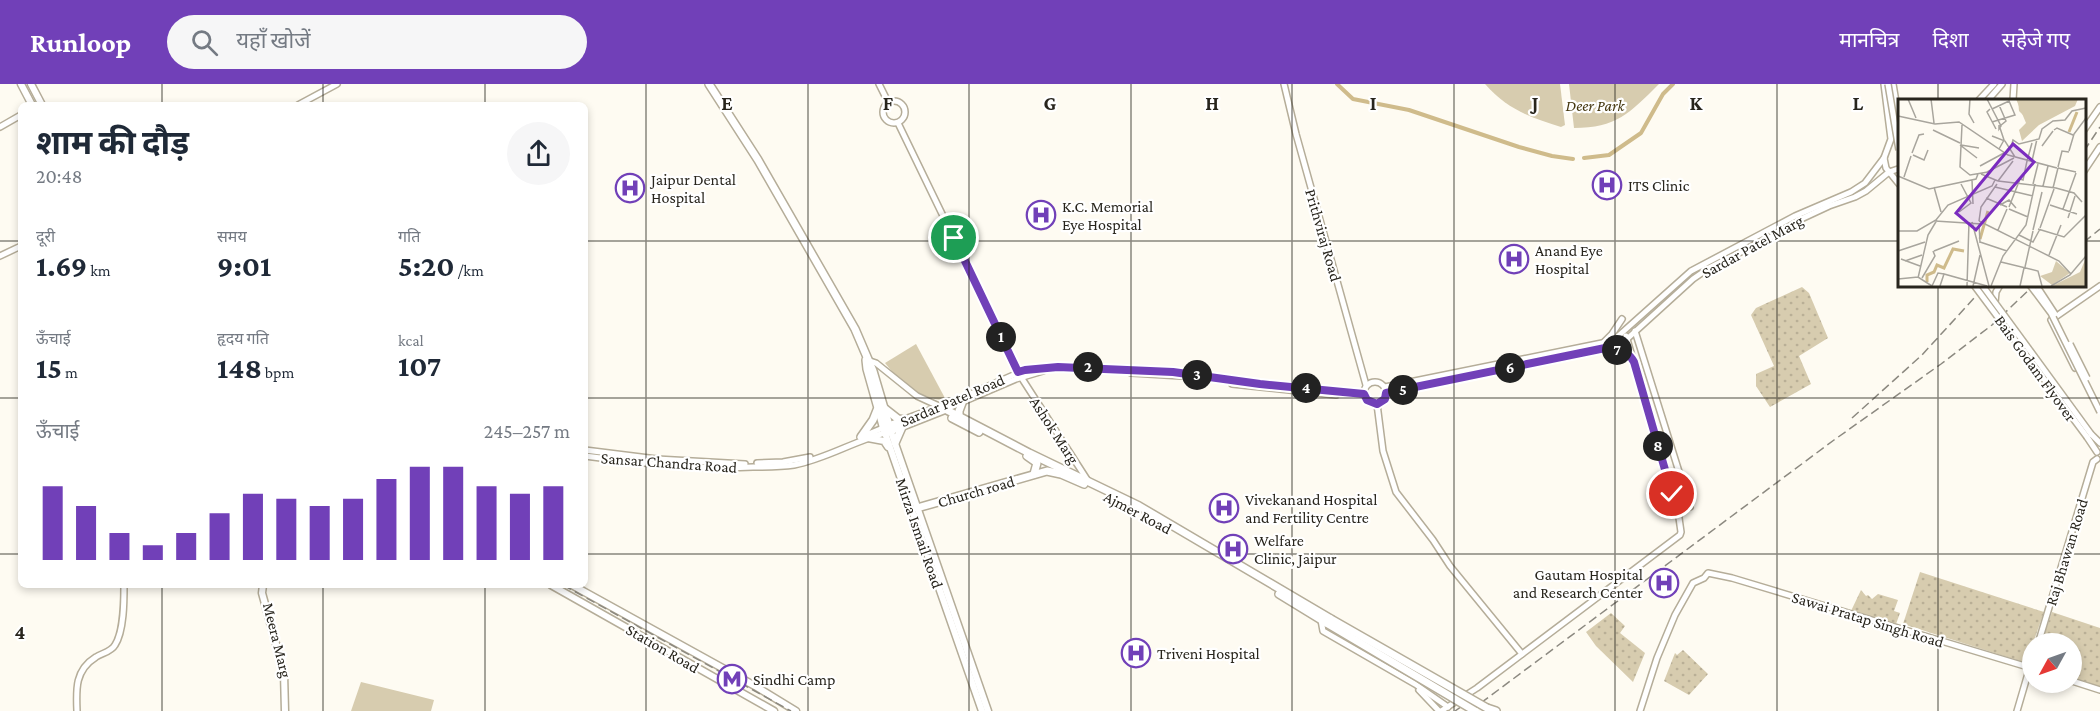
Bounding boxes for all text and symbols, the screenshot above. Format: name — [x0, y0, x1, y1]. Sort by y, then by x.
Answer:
search box — [167, 15, 587, 69]
icon: search — [188, 26, 221, 59]
text: Runloop — [30, 27, 131, 58]
text: यहाँ खोजें — [236, 28, 311, 53]
text: मानचित्र — [1839, 28, 1899, 52]
text: दिशा — [1932, 28, 1969, 52]
text: सहेजे गए — [2002, 28, 2070, 52]
text: E — [721, 92, 733, 114]
text: F — [883, 92, 894, 114]
text: G — [1044, 92, 1057, 114]
text: H — [1205, 92, 1219, 114]
text: I — [1370, 92, 1377, 114]
text: J — [1530, 92, 1539, 114]
text: K — [1690, 92, 1704, 114]
text: L — [1853, 92, 1864, 114]
park label: Deer Park — [1565, 97, 1626, 114]
inset map — [1898, 99, 2085, 286]
button: share — [507, 122, 570, 185]
text: शाम की दौड़ — [36, 124, 189, 161]
text: 20:48 — [36, 165, 82, 187]
hospital icon: ITS Clinic — [1591, 169, 1623, 201]
place label: Jaipur Dental Hospital — [649, 171, 736, 207]
hospital icon: Jaipur Dental Hospital — [614, 172, 646, 204]
place label: ITS Clinic — [1628, 177, 1690, 194]
street label: Prithviraj Road — [1301, 187, 1345, 284]
place label: K.C. Memorial Eye Hospital — [1062, 198, 1153, 234]
hospital icon: K.C. Memorial Eye Hospital — [1025, 199, 1057, 231]
street label: Sardar Patel Marg — [1699, 211, 1807, 282]
pin — [928, 212, 979, 263]
icon: arrive — [937, 221, 970, 254]
text: दूरी — [36, 228, 55, 245]
text: समय — [217, 228, 247, 245]
text: गति — [398, 228, 420, 245]
place label: Anand Eye Hospital — [1535, 242, 1603, 278]
hospital icon: Anand Eye Hospital — [1498, 243, 1530, 275]
text: 1.69 — [36, 249, 87, 282]
text: 9:01 — [217, 249, 271, 282]
text: 5:20 — [398, 249, 455, 282]
text: km — [87, 262, 111, 279]
text: /km — [455, 262, 484, 279]
street label: Bais Godam Flyover — [1991, 312, 2080, 425]
pin: 1 — [986, 322, 1016, 352]
text: 1 — [998, 328, 1004, 345]
text: ऊँचाई — [36, 330, 71, 347]
text: हृदय गति — [217, 330, 269, 347]
text: kcal — [398, 332, 424, 349]
pin: 7 — [1602, 335, 1632, 365]
text: 7 — [1613, 341, 1621, 358]
text: 107 — [398, 349, 441, 382]
text: 15 — [36, 351, 62, 384]
text: 148 — [217, 351, 262, 384]
pin: 2 — [1073, 352, 1103, 382]
pin: 6 — [1495, 353, 1525, 383]
text: 2 — [1084, 358, 1092, 375]
text: 6 — [1506, 359, 1514, 376]
pin: 3 — [1182, 360, 1212, 390]
text: m — [62, 364, 78, 381]
text: bpm — [262, 364, 294, 381]
text: 3 — [1193, 366, 1201, 383]
street label: Sardar Patel Road — [897, 371, 1008, 430]
pin: 4 — [1291, 373, 1321, 403]
pin: 5 — [1388, 375, 1418, 405]
text: 4 — [1302, 379, 1310, 396]
text: 5 — [1399, 381, 1407, 398]
street label: Ashok Marg — [1026, 394, 1083, 468]
text: ऊँचाई — [36, 420, 79, 442]
text: 245–257 m — [484, 420, 570, 442]
pin: 8 — [1643, 431, 1673, 461]
text: 8 — [1653, 437, 1663, 454]
street label: Sansar Chandra Road — [600, 449, 738, 476]
pin — [1646, 468, 1697, 519]
street label: Church road — [936, 472, 1017, 511]
street label: Mirza Ismail Road — [893, 476, 947, 591]
icon: check — [1655, 477, 1688, 510]
street label: Ajmer Road — [1101, 488, 1175, 538]
place label: Vivekanand Hospital and Fertility Centre — [1245, 491, 1377, 527]
hospital icon: Vivekanand Hospital and Fertility Centre — [1208, 492, 1240, 524]
street label: Raj Bhawan Road — [2042, 496, 2092, 608]
place label: Welfare Clinic, Jaipur — [1254, 532, 1337, 568]
hospital icon: Welfare Clinic, Jaipur — [1217, 533, 1249, 565]
place label: Gautam Hospital and Research Center — [1513, 566, 1643, 601]
hospital icon: Gautam Hospital and Research Center — [1648, 567, 1680, 599]
street label: Sawai Pratap Singh Road — [1790, 588, 1946, 652]
street label: Meera Marg — [259, 601, 295, 680]
text: 4 — [15, 621, 26, 643]
street label: Station Road — [623, 621, 703, 676]
north arrow — [2022, 633, 2082, 693]
map controls — [2022, 633, 2082, 693]
hospital icon: Triveni Hospital — [1120, 637, 1152, 669]
place label: Triveni Hospital — [1157, 645, 1260, 663]
metro station icon: Sindhi Camp — [716, 663, 748, 695]
place label: Sindhi Camp — [753, 671, 835, 689]

